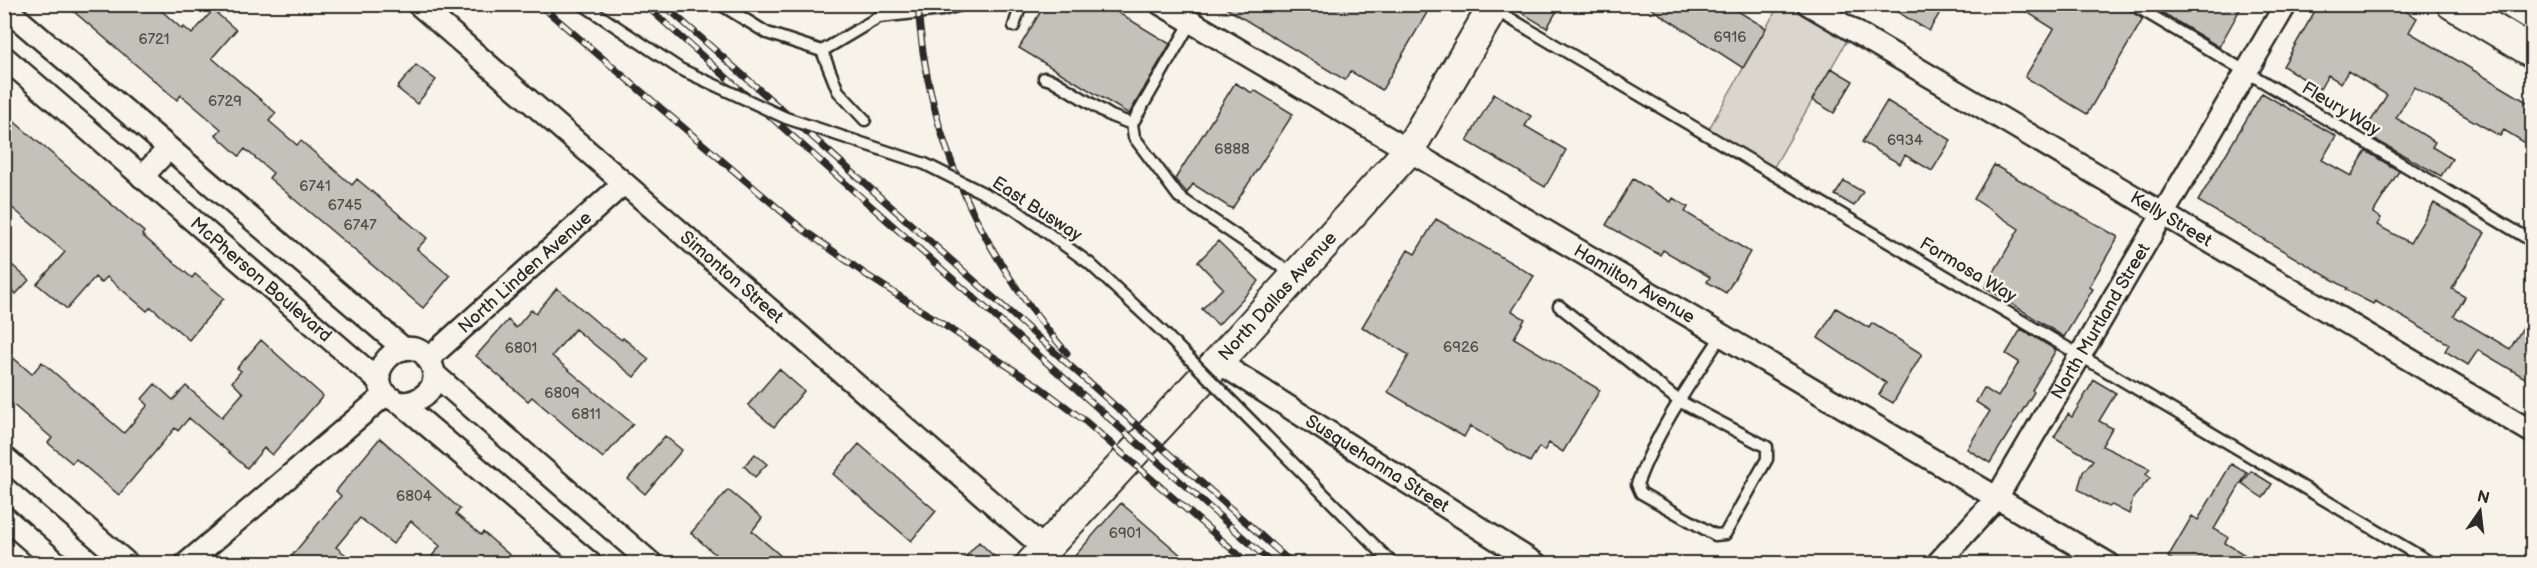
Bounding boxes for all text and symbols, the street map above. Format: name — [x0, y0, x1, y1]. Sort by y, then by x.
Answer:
house number: 6916 — [1714, 28, 1746, 47]
house number: 6721 — [139, 30, 169, 49]
street label: Fleury Way — [2298, 77, 2385, 141]
house number: 6729 — [208, 92, 242, 111]
house number: 6934 — [1887, 131, 1923, 150]
house number: 6888 — [1214, 140, 1250, 159]
street label: East Busway — [988, 172, 1087, 246]
house number: 6741 — [299, 177, 331, 196]
street label: Kelly Street — [2127, 187, 2216, 251]
house number: 6745 — [328, 196, 362, 215]
street label: North Linden Avenue — [454, 207, 596, 337]
street label: McPherson Boulevard — [186, 213, 336, 346]
house number: 6747 — [343, 216, 377, 235]
street label: Simonton Street — [676, 226, 788, 328]
street label: North Dallas Avenue — [1214, 227, 1341, 365]
street label: Formosa Way — [1916, 233, 2021, 308]
street label: North Murtland Street — [2046, 239, 2154, 403]
street label: Hamilton Avenue — [1570, 240, 1699, 328]
house number: 6926 — [1443, 338, 1479, 357]
house number: 6801 — [505, 339, 537, 358]
house number: 6809 — [544, 384, 580, 403]
house number: 6811 — [571, 405, 601, 424]
street label: Susquehanna Street — [1302, 410, 1454, 517]
north arrow — [2450, 481, 2510, 541]
house number: 6804 — [396, 487, 432, 506]
text: N — [2475, 487, 2491, 509]
house number: 6901 — [1109, 524, 1141, 543]

